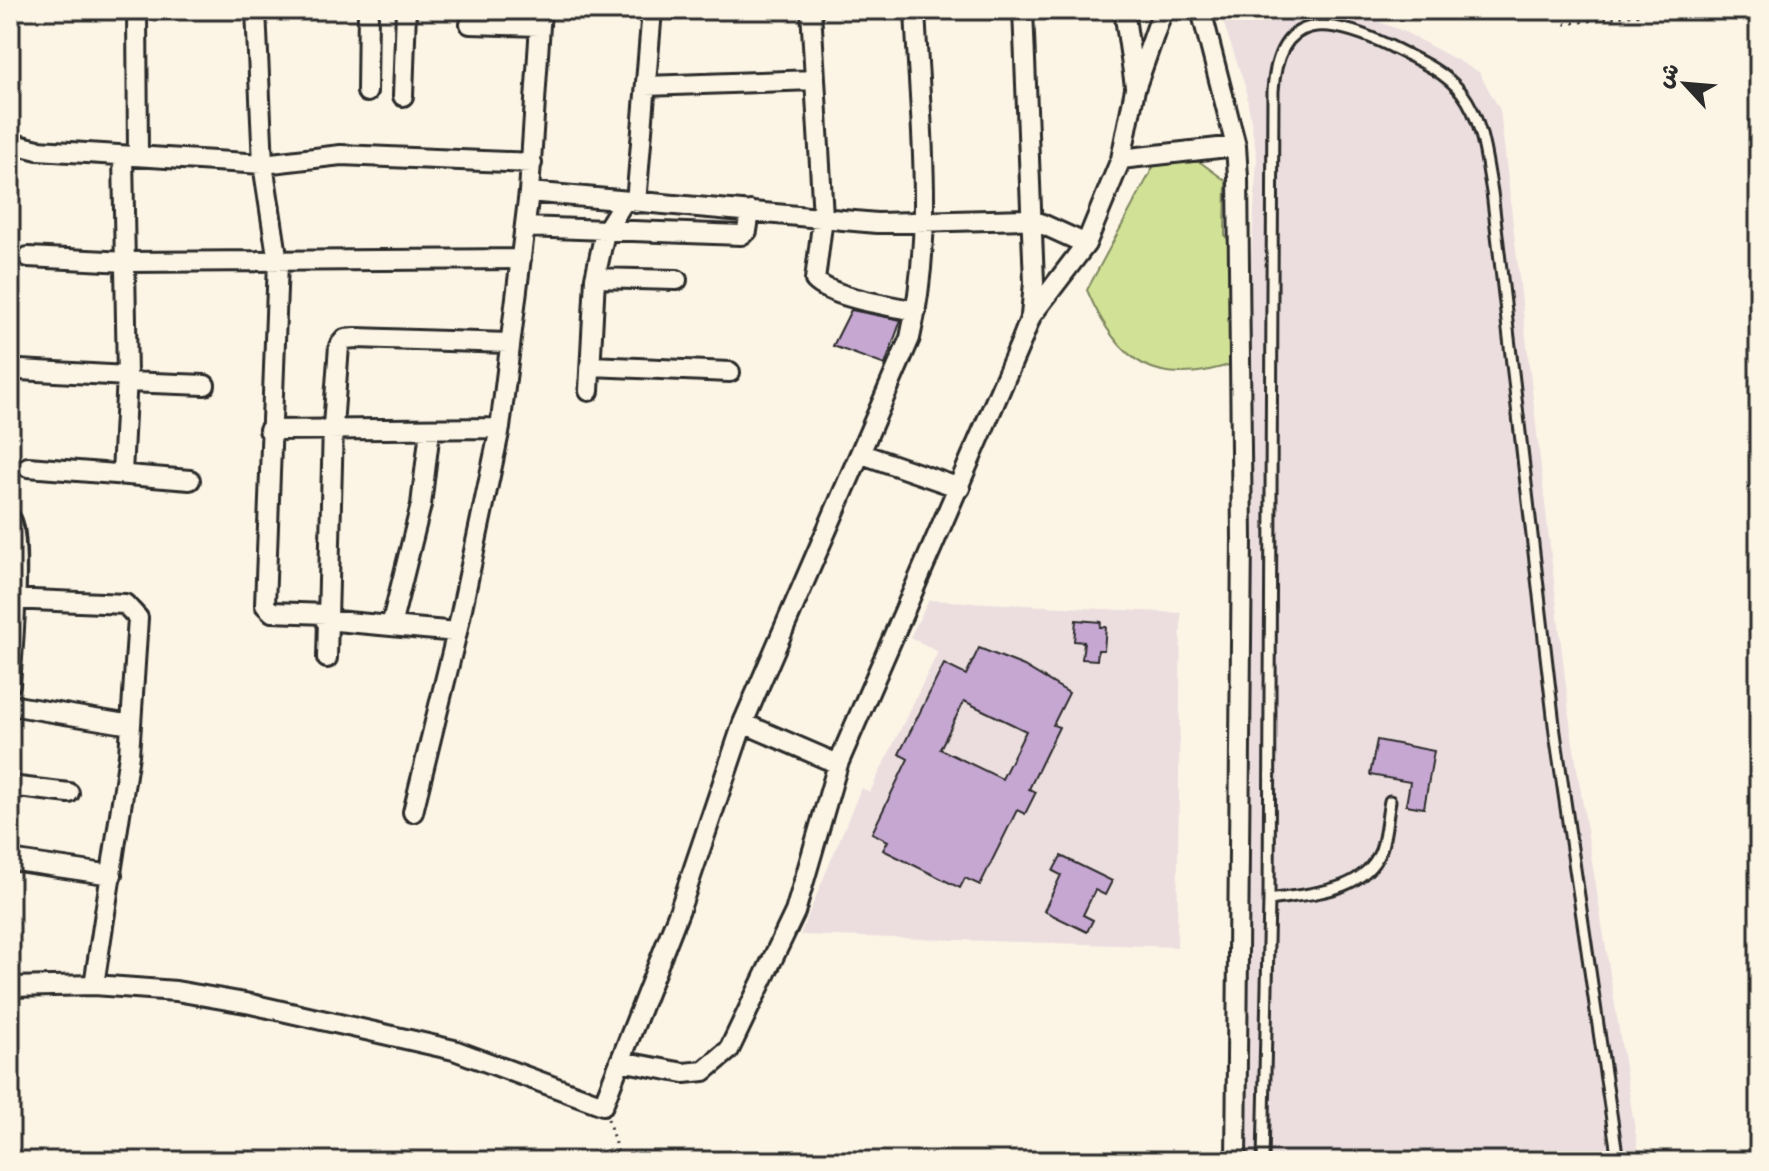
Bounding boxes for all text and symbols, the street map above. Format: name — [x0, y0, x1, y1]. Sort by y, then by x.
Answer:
north arrow — [1645, 44, 1725, 124]
text: ش — [1650, 59, 1686, 93]

